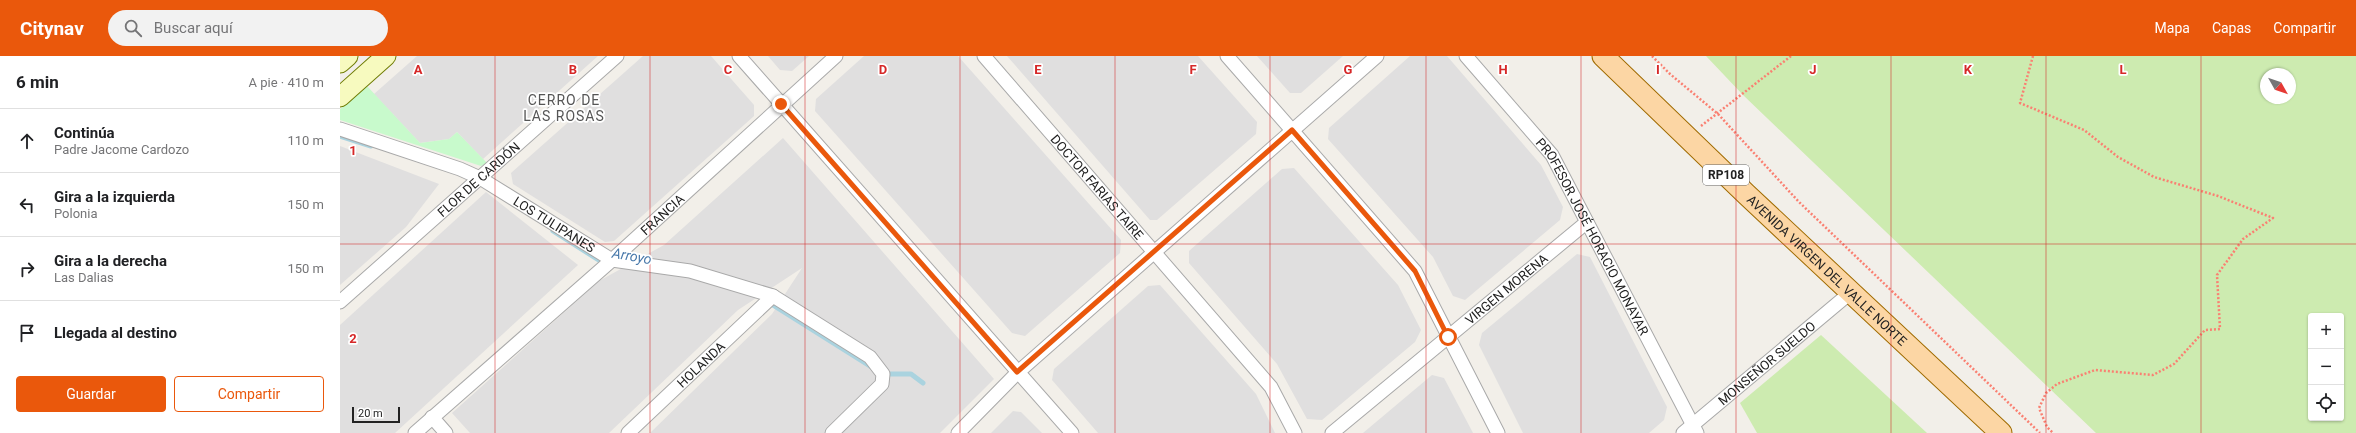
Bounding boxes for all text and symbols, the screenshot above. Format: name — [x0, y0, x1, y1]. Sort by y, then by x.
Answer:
search box — [108, 10, 388, 46]
text: Citynav — [20, 17, 84, 40]
icon: search — [122, 17, 144, 39]
text: Buscar aquí — [154, 19, 233, 37]
text: Mapa — [2155, 20, 2190, 36]
text: Capas — [2212, 20, 2251, 36]
text: Compartir — [2273, 20, 2336, 36]
text: A — [414, 62, 423, 77]
text: B — [569, 62, 577, 77]
text: C — [724, 62, 733, 77]
text: D — [879, 62, 887, 77]
text: E — [1034, 62, 1042, 77]
text: F — [1189, 62, 1197, 77]
text: G — [1344, 62, 1353, 77]
text: H — [1498, 62, 1508, 77]
text: I — [1656, 62, 1660, 77]
text: J — [1809, 62, 1817, 77]
text: K — [1964, 62, 1973, 77]
text: L — [2119, 62, 2127, 77]
north arrow — [2260, 68, 2296, 104]
text: 6 min — [16, 72, 59, 92]
text: A pie · 410 m — [249, 75, 324, 90]
district label: CERRO DE LAS ROSAS — [523, 92, 605, 124]
route end — [772, 95, 790, 113]
text: Continúa — [54, 124, 115, 142]
icon: ahead — [16, 130, 38, 152]
street label: DOCTOR FARIAS TAIRE — [1047, 132, 1146, 242]
text: 110 m — [287, 133, 324, 148]
street label: PROFESOR JOSÉ HORACIO MONAYAR — [1533, 135, 1652, 338]
street label: FLOR DE CARDÓN — [434, 139, 523, 220]
text: Padre Jacome Cardozo — [54, 142, 189, 157]
text: 1 — [349, 143, 357, 158]
road number: RP108 — [1703, 165, 1749, 185]
text: Gira a la izquierda — [54, 188, 175, 206]
street label: FRANCIA — [638, 191, 688, 238]
street label: AVENIDA VIRGEN DEL VALLE NORTE — [1744, 192, 1910, 349]
icon: left — [16, 194, 38, 216]
street label: LOS TULIPANES — [511, 194, 598, 256]
text: 150 m — [287, 197, 324, 212]
text: Polonia — [54, 206, 98, 221]
water label: Arroyo — [610, 245, 653, 267]
street label: VIRGEN MORENA — [1462, 251, 1551, 328]
text: Gira a la derecha — [54, 252, 167, 270]
icon: right — [16, 258, 38, 280]
text: 150 m — [287, 261, 324, 276]
text: Las Dalias — [54, 270, 114, 285]
map controls — [2308, 313, 2344, 421]
button: + — [2308, 313, 2344, 349]
street label: MONSEÑOR SUELDO — [1715, 318, 1819, 408]
icon: arrive — [16, 322, 38, 344]
text: Llegada al destino — [54, 324, 177, 342]
route start — [1439, 328, 1457, 346]
text: 2 — [349, 331, 357, 346]
street label: HOLANDA — [674, 338, 728, 391]
button: − — [2308, 349, 2344, 385]
button: Guardar — [16, 376, 166, 412]
button: Compartir — [174, 376, 324, 412]
button: locate — [2308, 385, 2344, 421]
scale bar — [352, 405, 400, 424]
text: 20 m — [358, 407, 383, 420]

